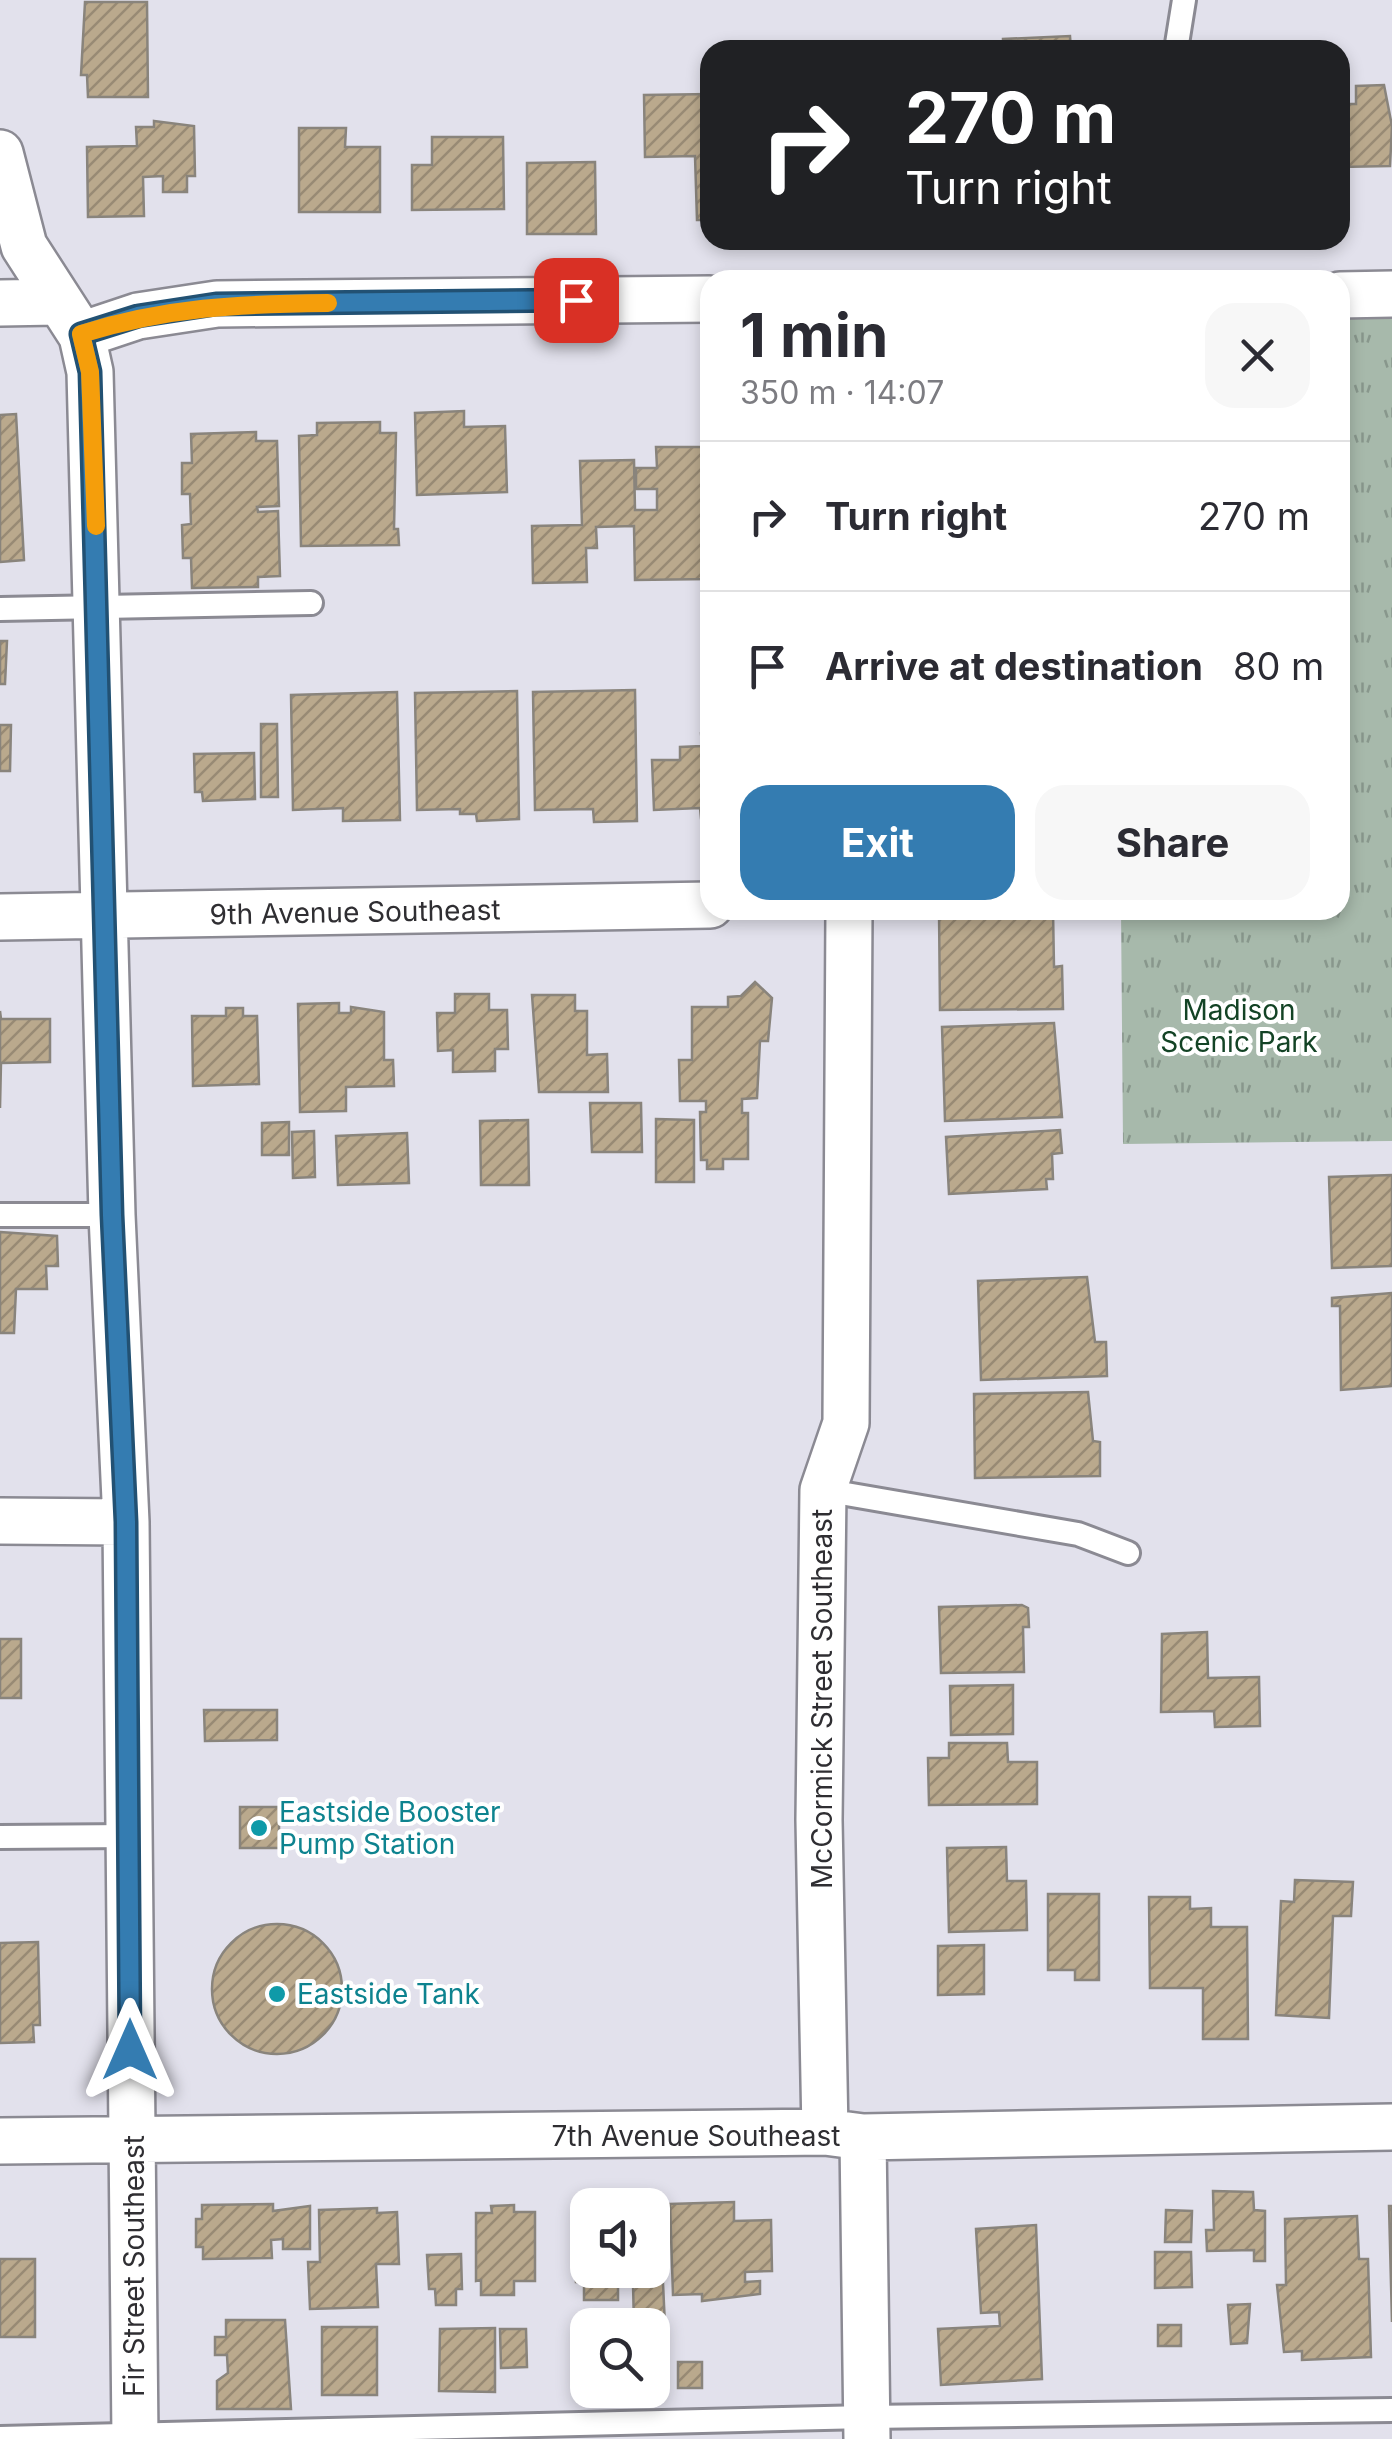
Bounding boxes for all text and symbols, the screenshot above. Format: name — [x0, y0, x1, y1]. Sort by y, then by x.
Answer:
text: 270 m — [905, 75, 1116, 160]
icon: right — [740, 80, 870, 210]
text: Turn right — [905, 160, 1112, 215]
pin — [534, 258, 619, 343]
icon: arrive — [549, 273, 604, 328]
text: 1 min — [740, 299, 888, 371]
button: close — [1205, 303, 1310, 408]
text: 350 m · 14:07 — [740, 373, 944, 412]
icon: right — [740, 489, 795, 544]
text: Turn right — [825, 493, 1007, 539]
text: 270 m — [1198, 493, 1310, 539]
icon: arrive — [740, 639, 795, 694]
text: Arrive at destination — [825, 643, 1203, 689]
text: 80 m — [1233, 643, 1324, 689]
button: Exit — [740, 785, 1015, 900]
button: Share — [1035, 785, 1310, 900]
street label: 9th Avenue Southeast — [209, 892, 501, 932]
park label: Madison Scenic Park — [1160, 993, 1318, 1059]
street label: McCormick Street Southeast — [805, 1509, 839, 1889]
place label: Eastside Booster Pump Station — [279, 1795, 501, 1861]
marker: Eastside Booster Pump Station — [248, 1817, 270, 1839]
place label: Eastside Tank — [297, 1977, 480, 2011]
marker: Eastside Tank — [266, 1983, 288, 2005]
position arrow — [78, 1998, 182, 2102]
street label: 7th Avenue Southeast — [552, 2119, 840, 2153]
street label: Fir Street Southeast — [117, 2135, 151, 2397]
map controls — [570, 2188, 670, 2408]
button: sound — [570, 2188, 670, 2288]
button: search — [570, 2308, 670, 2408]

